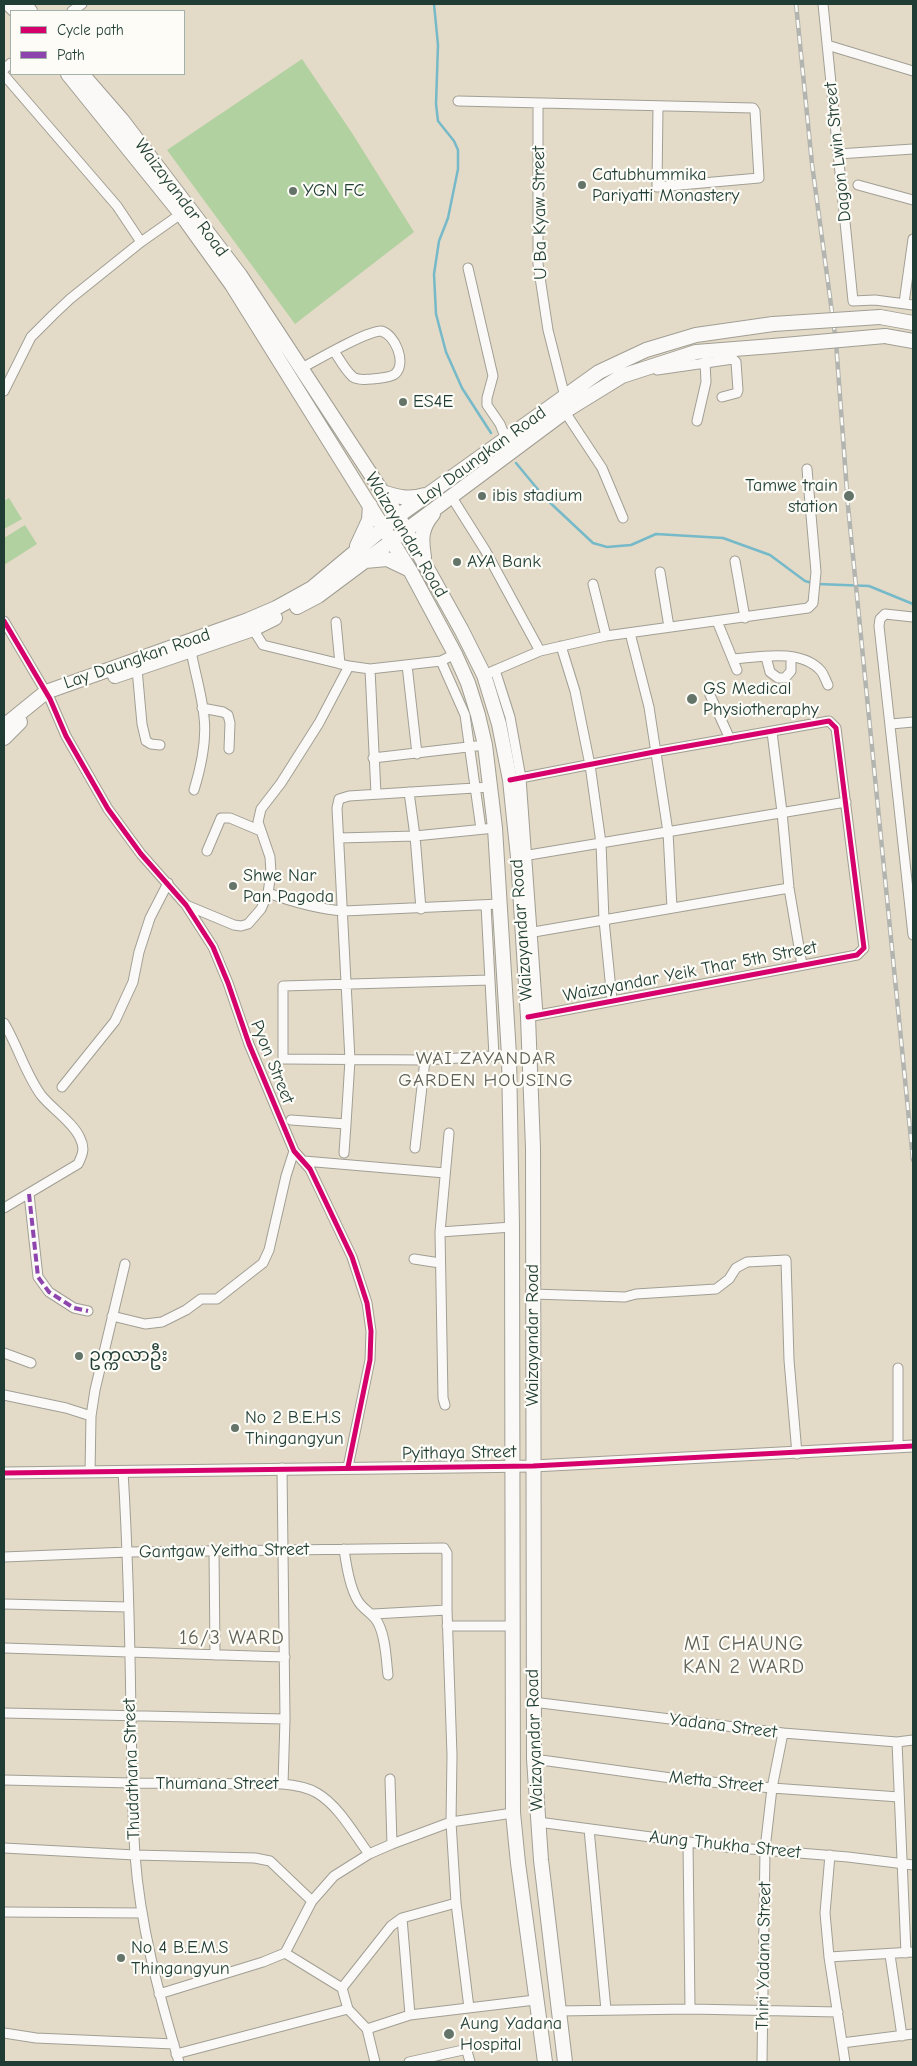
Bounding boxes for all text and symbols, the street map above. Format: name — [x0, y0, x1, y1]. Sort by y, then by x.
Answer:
legend — [10, 10, 185, 75]
text: Cycle path — [57, 21, 124, 39]
text: Path — [57, 46, 85, 64]
street label: Dagon Lwin Street — [820, 81, 856, 223]
street label: Waizayandar Road — [130, 135, 232, 261]
street label: U Ba Kyaw Street — [528, 146, 552, 280]
place label: Catubhummika Pariyatti Monastery — [592, 164, 739, 206]
marker: Catubhummika Pariyatti Monastery — [576, 179, 588, 191]
place label: YGN FC — [303, 180, 365, 202]
marker: YGN FC — [287, 185, 299, 197]
place label: ES4E — [413, 391, 453, 413]
marker: ES4E — [397, 396, 409, 408]
street label: Lay Daungkan Road — [413, 402, 551, 510]
street label: Waizayandar Road — [360, 468, 452, 602]
place label: Tamwe train station — [745, 475, 838, 518]
place label: ibis stadium — [492, 485, 582, 507]
marker: Tamwe train station — [842, 489, 856, 503]
marker: ibis stadium — [476, 490, 488, 502]
place label: AYA Bank — [467, 551, 541, 573]
marker: AYA Bank — [451, 556, 463, 568]
street label: Lay Daungkan Road — [61, 624, 213, 694]
place label: GS Medical Physiotheraphy — [703, 678, 819, 721]
marker: GS Medical Physiotheraphy — [685, 692, 699, 706]
street label: Waizayandar Road — [506, 858, 538, 1002]
place label: Shwe Nar Pan Pagoda — [243, 865, 334, 908]
marker: Shwe Nar Pan Pagoda — [227, 880, 239, 892]
street label: Waizayandar Yeik Thar 5th Street — [561, 937, 819, 1007]
street label: Pyon Street — [245, 1017, 299, 1107]
district label: WAI ZAYANDAR GARDEN HOUSING — [397, 1048, 575, 1092]
street label: Waizayandar Road — [522, 1264, 544, 1406]
place label: ဥက္ကလာဦး — [89, 1345, 168, 1367]
marker: ဥက္ကလာဦး — [73, 1350, 85, 1362]
place label: No 2 B.E.H.S Thingangyun — [245, 1407, 344, 1450]
marker: No 2 B.E.H.S Thingangyun — [229, 1422, 241, 1434]
street label: Pyithaya Street — [402, 1441, 516, 1465]
street label: Gantgaw Yeitha Street — [139, 1539, 309, 1563]
district label: 16/3 WARD — [178, 1626, 286, 1650]
district label: MI CHAUNG KAN 2 WARD — [682, 1632, 806, 1679]
street label: Waizayandar Road — [522, 1669, 548, 1811]
street label: Thudathana Street — [119, 1698, 145, 1840]
street label: Yadana Street — [668, 1709, 778, 1743]
street label: Metta Street — [668, 1766, 764, 1798]
street label: Thumana Street — [156, 1773, 278, 1795]
street label: Aung Thukha Street — [648, 1826, 802, 1864]
street label: Thiri Yadana Street — [752, 1882, 776, 2030]
place label: No 4 B.E.M.S Thingangyun — [131, 1937, 230, 1980]
marker: No 4 B.E.M.S Thingangyun — [115, 1952, 127, 1964]
place label: Aung Yadana Hospital — [460, 2013, 562, 2056]
marker: Aung Yadana Hospital — [442, 2027, 456, 2041]

